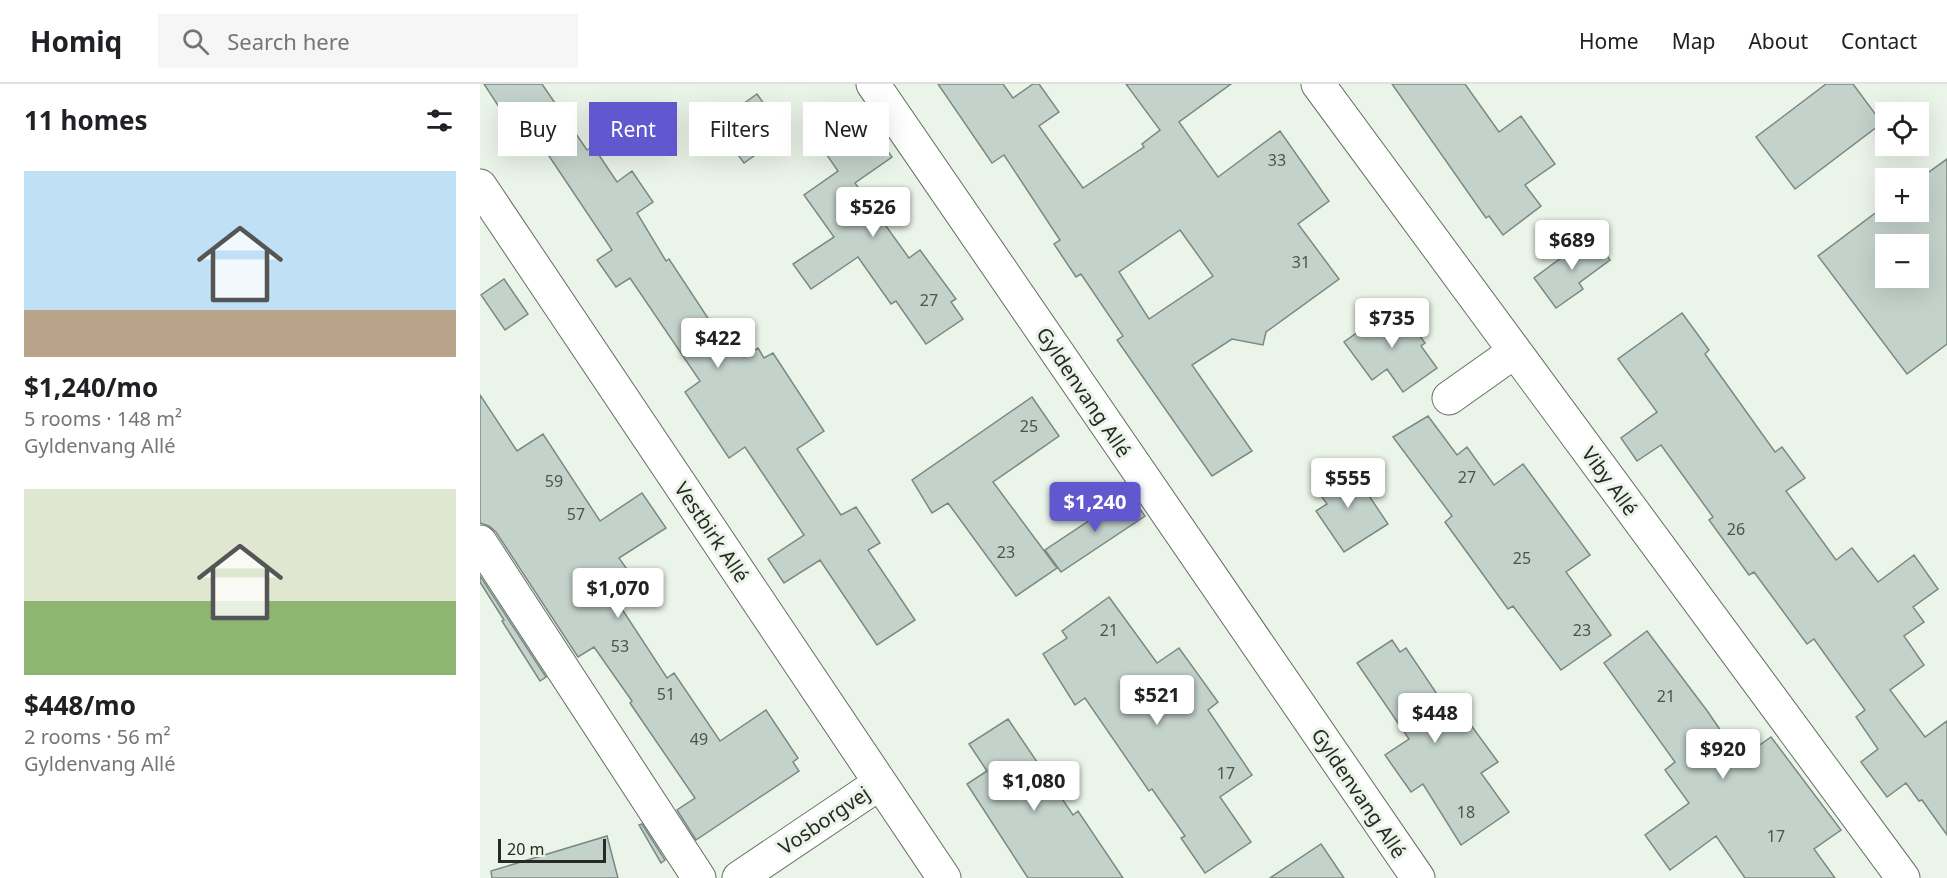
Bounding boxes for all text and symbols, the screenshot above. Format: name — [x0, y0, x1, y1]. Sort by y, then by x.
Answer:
search box — [158, 14, 578, 68]
text: Homiq — [30, 22, 122, 60]
icon: search — [179, 25, 212, 58]
text: Search here — [227, 26, 350, 56]
text: Home — [1579, 27, 1639, 55]
text: Map — [1672, 27, 1715, 55]
text: About — [1748, 27, 1808, 55]
text: Contact — [1841, 27, 1917, 55]
text: 11 homes — [24, 102, 148, 138]
chip: Buy — [498, 102, 577, 156]
chip: Rent — [589, 102, 677, 156]
chip: Filters — [689, 102, 791, 156]
chip: New — [803, 102, 889, 156]
map controls — [1875, 102, 1929, 288]
button: locate — [1875, 102, 1929, 156]
icon: filters — [423, 104, 456, 137]
house number: 33 — [1268, 149, 1286, 171]
button: + — [1875, 168, 1929, 222]
pin: $526 — [837, 187, 909, 238]
text: $526 — [850, 193, 896, 220]
icon: home — [186, 210, 294, 318]
pin: $689 — [1536, 220, 1608, 271]
text: $689 — [1549, 226, 1595, 253]
button: − — [1875, 234, 1929, 288]
house number: 31 — [1292, 251, 1310, 273]
house number: 27 — [920, 289, 938, 311]
pin: $735 — [1356, 298, 1428, 349]
text: $735 — [1369, 304, 1415, 331]
pin: $422 — [682, 318, 754, 369]
street label: Gyldenvang Allé — [1030, 322, 1138, 462]
text: $422 — [695, 324, 741, 351]
text: $1,240/mo — [24, 369, 158, 405]
text: 5 rooms · 148 m² — [24, 405, 182, 432]
house number: 25 — [1020, 415, 1038, 437]
text: Gyldenvang Allé — [24, 432, 175, 459]
street label: Viby Allé — [1576, 441, 1644, 521]
pin: $555 — [1312, 458, 1384, 509]
text: $555 — [1325, 464, 1371, 491]
house number: 27 — [1458, 466, 1476, 488]
house number: 59 — [545, 470, 563, 492]
street label: Vestbirk Allé — [668, 477, 756, 587]
pin: $1,240 — [1046, 482, 1144, 533]
text: $1,240 — [1064, 488, 1126, 515]
house number: 57 — [567, 503, 585, 525]
house number: 26 — [1727, 518, 1745, 540]
icon: home — [186, 528, 294, 636]
house number: 23 — [997, 541, 1015, 563]
house number: 25 — [1513, 547, 1531, 569]
pin: $1,070 — [569, 568, 667, 619]
text: $1,070 — [587, 574, 649, 601]
house number: 21 — [1100, 619, 1118, 641]
house number: 23 — [1573, 619, 1591, 641]
house number: 53 — [611, 635, 629, 657]
pin: $521 — [1121, 675, 1193, 726]
text: $521 — [1134, 681, 1180, 708]
house number: 51 — [657, 683, 675, 705]
house number: 21 — [1657, 685, 1675, 707]
text: $448/mo — [24, 687, 136, 723]
pin: $448 — [1399, 693, 1471, 744]
text: $448 — [1412, 699, 1458, 726]
text: 2 rooms · 56 m² — [24, 723, 171, 750]
street label: Gyldenvang Allé — [1305, 723, 1413, 863]
house number: 49 — [690, 728, 708, 750]
pin: $920 — [1687, 729, 1759, 780]
text: $920 — [1700, 735, 1746, 762]
text: Gyldenvang Allé — [24, 750, 175, 777]
pin: $1,080 — [985, 761, 1083, 812]
house number: 17 — [1217, 762, 1235, 784]
text: $1,080 — [1003, 767, 1065, 794]
street label: Vosborgvej — [773, 780, 875, 860]
house number: 18 — [1457, 801, 1475, 823]
house number: 17 — [1767, 825, 1785, 847]
scale bar — [498, 836, 606, 864]
text: 20 m — [507, 838, 544, 860]

